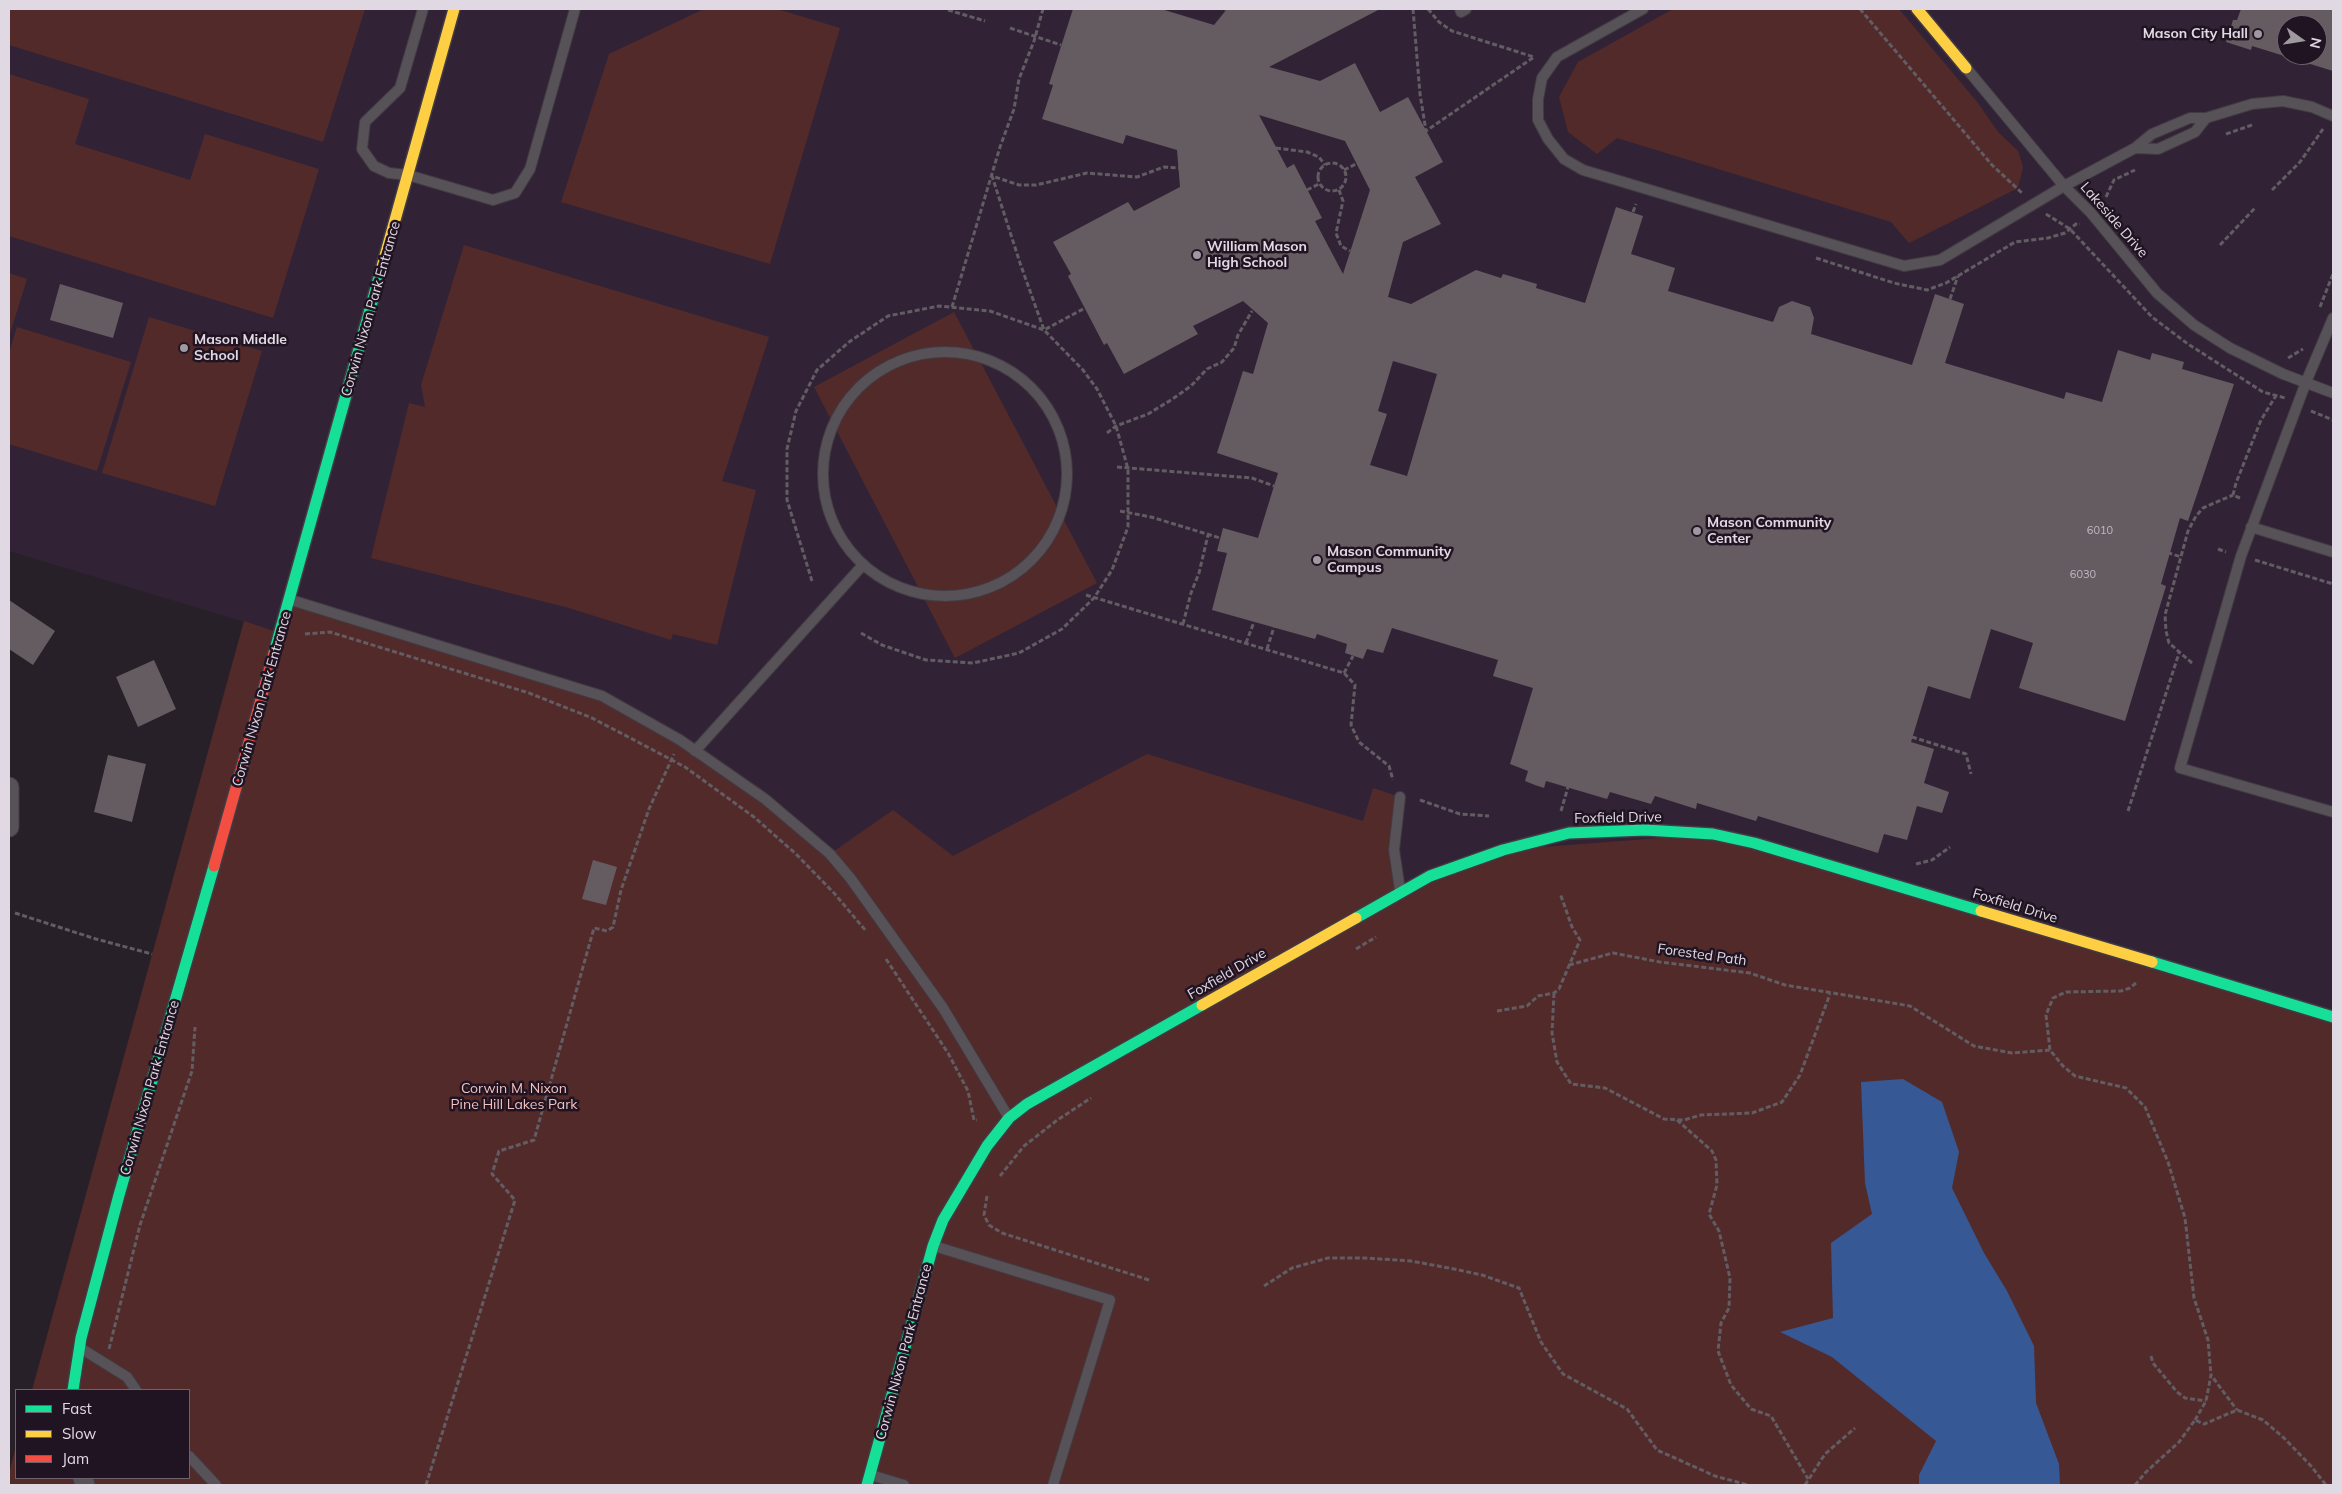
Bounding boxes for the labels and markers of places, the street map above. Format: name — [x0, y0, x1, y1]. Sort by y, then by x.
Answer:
place label: Mason City Hall — [2143, 26, 2248, 42]
marker: Mason City Hall — [2252, 28, 2264, 40]
place label: William Mason High School — [1207, 239, 1307, 272]
marker: William Mason High School — [1191, 249, 1203, 261]
place label: Mason Middle School — [194, 332, 287, 364]
marker: Mason Middle School — [178, 342, 190, 354]
place label: Mason Community Center — [1707, 515, 1831, 548]
marker: Mason Community Center — [1691, 525, 1703, 537]
place label: Mason Community Campus — [1327, 544, 1451, 576]
marker: Mason Community Campus — [1311, 554, 1323, 566]

